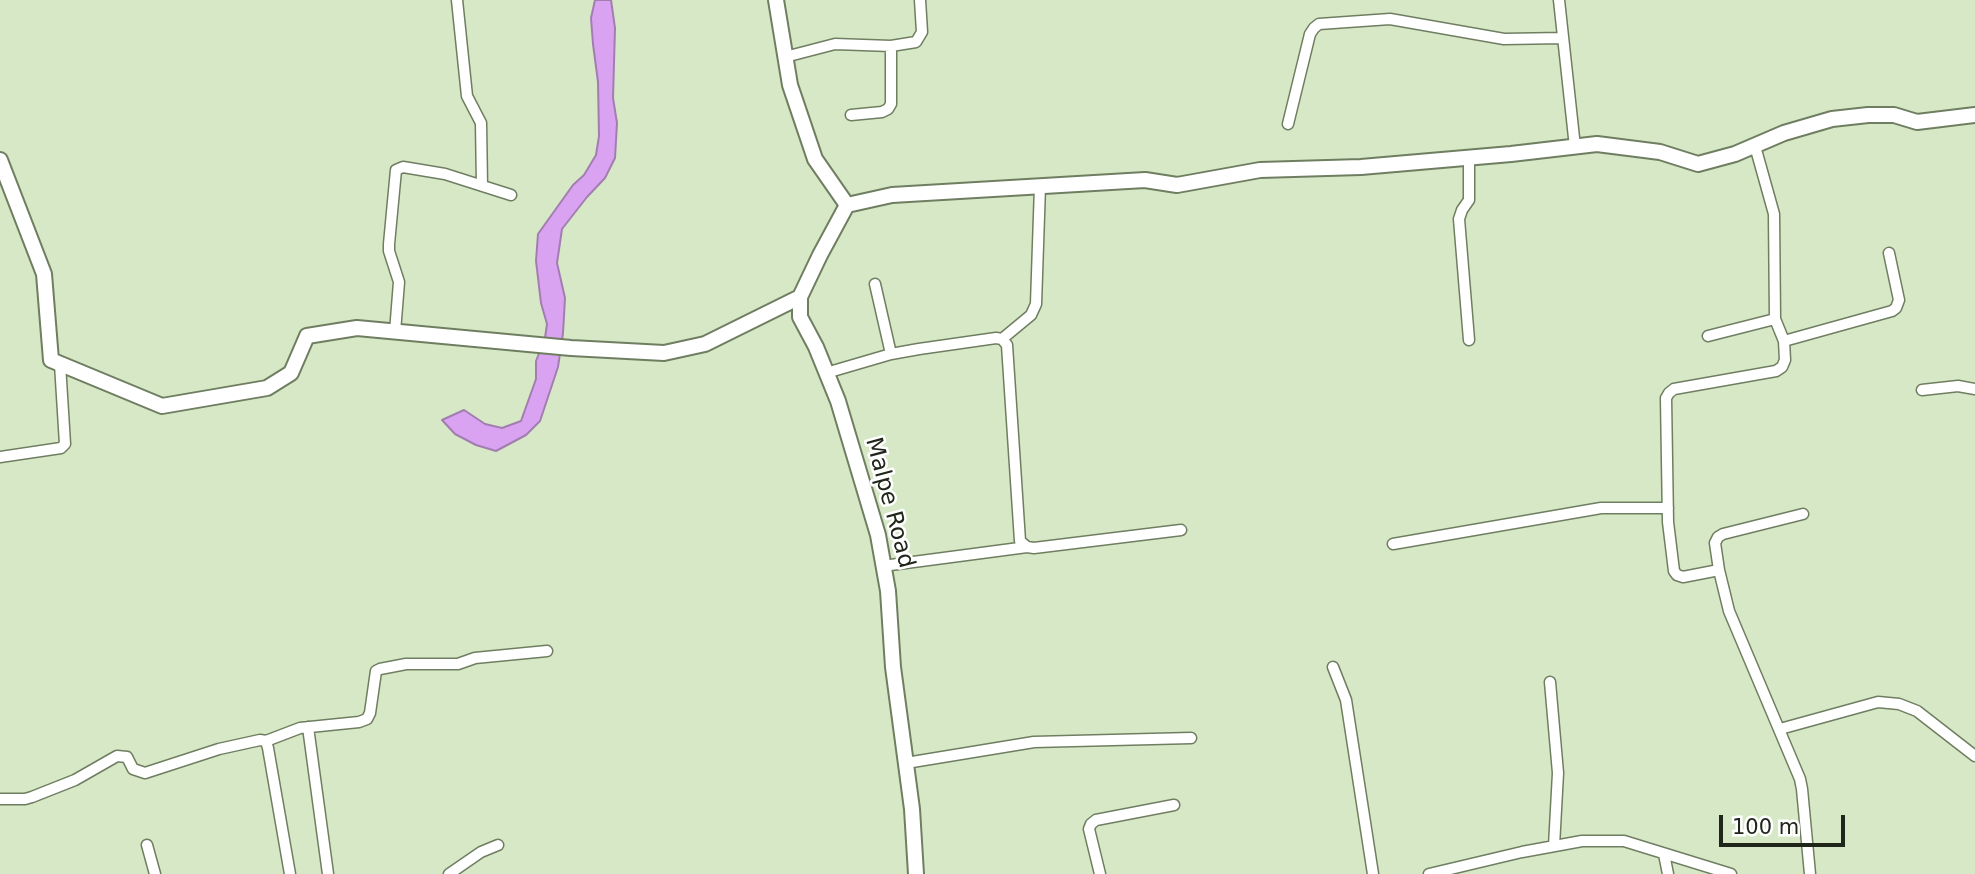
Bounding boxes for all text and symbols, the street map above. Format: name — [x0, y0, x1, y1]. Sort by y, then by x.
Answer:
street label: Malpe Road — [858, 435, 920, 571]
scale bar — [1723, 800, 1849, 844]
text: 100 m — [1732, 815, 1799, 839]

